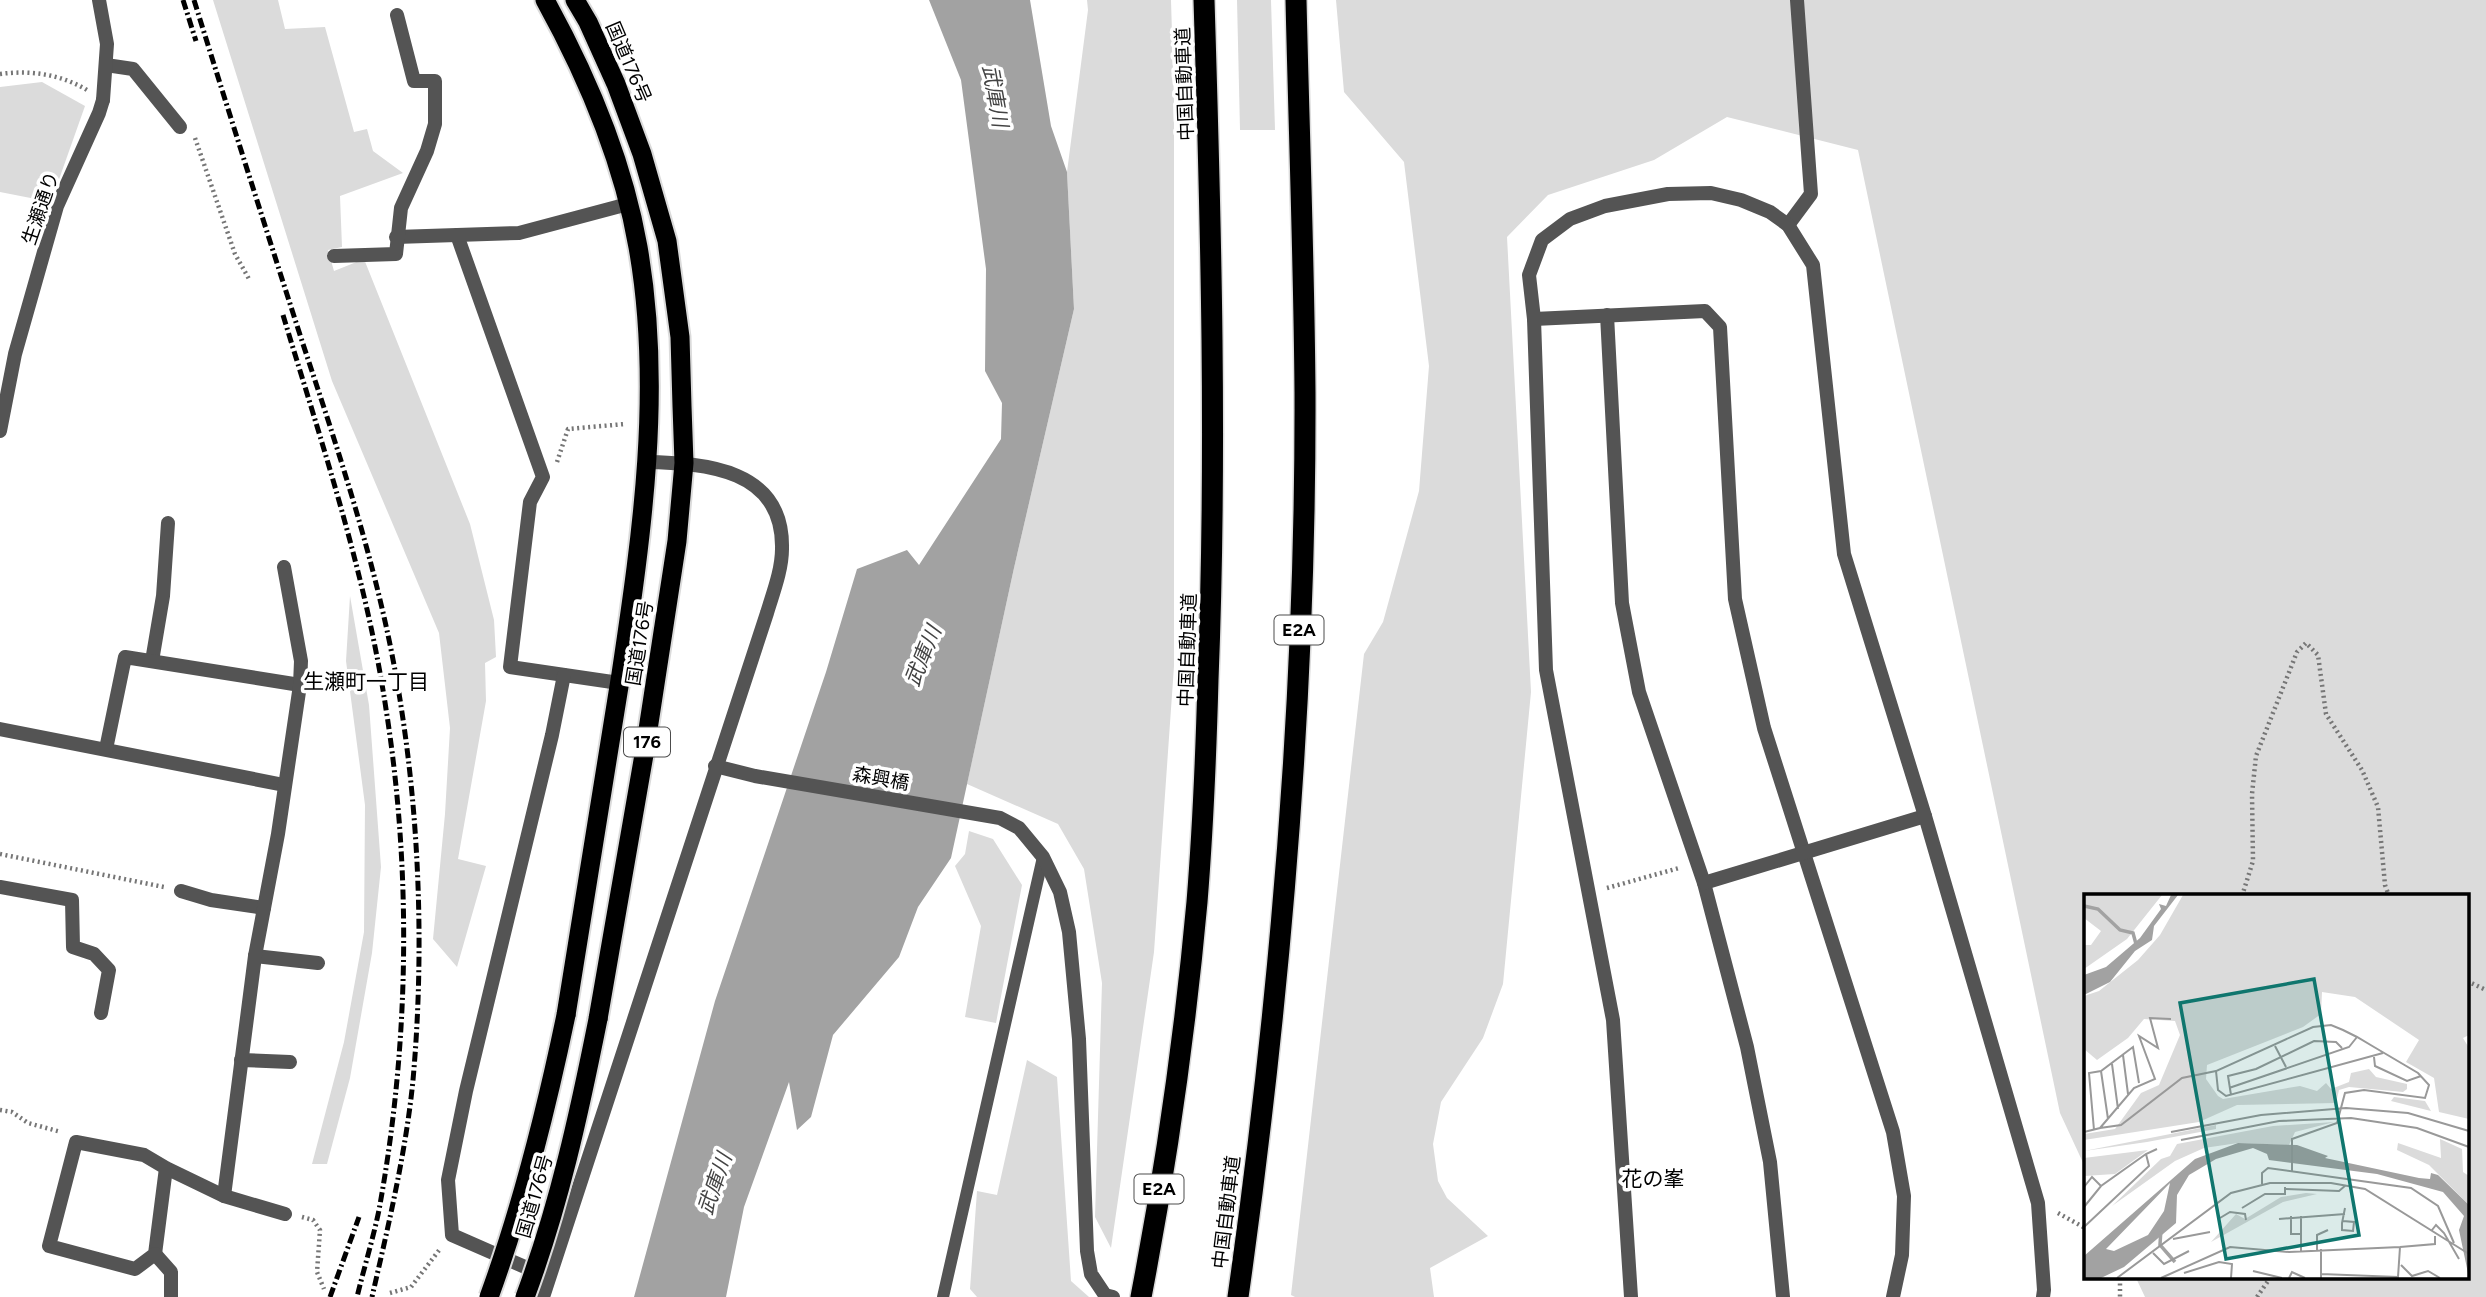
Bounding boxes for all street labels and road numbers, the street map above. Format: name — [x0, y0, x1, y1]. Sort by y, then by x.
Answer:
street label: 国道176号 — [601, 18, 656, 106]
street label: 中国自動車道 — [1171, 27, 1198, 141]
street label: 生瀬通り — [17, 168, 64, 248]
street label: 中国自動車道 — [1174, 593, 1201, 707]
street label: 国道176号 — [621, 599, 658, 687]
road number: E2A — [1274, 616, 1324, 644]
road number: 176 — [624, 728, 670, 756]
street label: 森興橋 — [851, 762, 911, 795]
street label: 国道176号 — [512, 1152, 557, 1241]
street label: 中国自動車道 — [1208, 1154, 1245, 1270]
road number: E2A — [1134, 1174, 1184, 1204]

